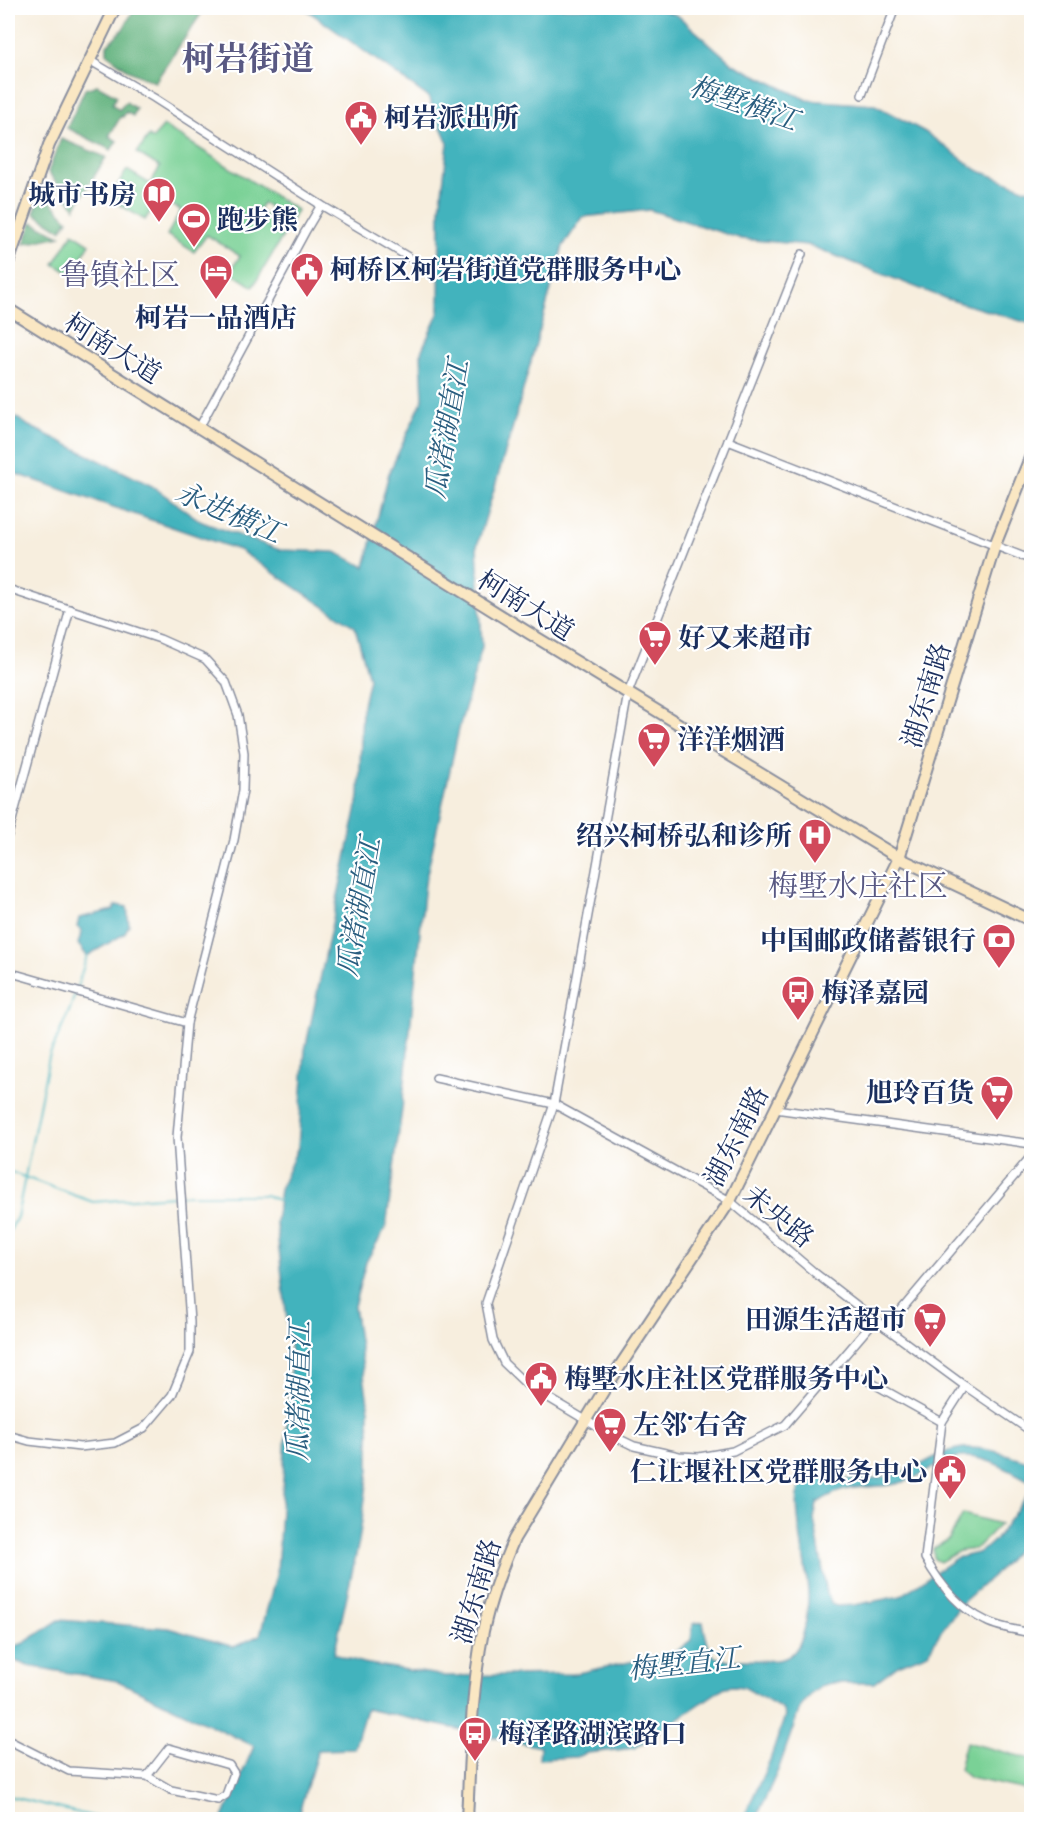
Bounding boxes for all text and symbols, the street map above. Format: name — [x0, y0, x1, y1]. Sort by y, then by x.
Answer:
district label: 柯岩街道 — [182, 37, 314, 80]
water label: 梅墅横江 — [685, 68, 807, 140]
public building icon: 柯岩派出所 — [343, 99, 379, 146]
place label: 柯岩派出所 — [384, 100, 519, 135]
library icon: 城市书房 — [141, 176, 177, 223]
place label: 城市书房 — [28, 177, 136, 212]
sports icon: 跑步熊 — [176, 201, 212, 248]
place label: 跑步熊 — [217, 202, 298, 237]
public building icon: 柯桥区柯岩街道党群服务中心 — [289, 251, 325, 298]
place label: 柯桥区柯岩街道党群服务中心 — [330, 252, 681, 287]
hotel icon: 柯岩一品酒店 — [198, 253, 234, 300]
district label: 鲁镇社区 — [60, 255, 180, 294]
place label: 柯岩一品酒店 — [135, 300, 297, 335]
street label: 柯南大道 — [58, 305, 168, 391]
water label: 瓜渚湖直江 — [416, 353, 477, 501]
water label: 永进横江 — [170, 474, 291, 552]
street label: 柯南大道 — [471, 562, 581, 648]
supermarket icon: 好又来超市 — [637, 619, 673, 666]
place label: 好又来超市 — [678, 620, 813, 655]
street label: 湖东南路 — [893, 638, 959, 752]
supermarket icon: 洋洋烟酒 — [636, 721, 672, 768]
place label: 洋洋烟酒 — [677, 722, 785, 757]
hospital icon: 绍兴柯桥弘和诊所 — [797, 817, 833, 864]
place label: 绍兴柯桥弘和诊所 — [576, 818, 792, 853]
water label: 瓜渚湖直江 — [328, 831, 389, 979]
district label: 梅墅水庄社区 — [768, 866, 948, 905]
bank icon: 中国邮政储蓄银行 — [981, 922, 1017, 969]
place label: 中国邮政储蓄银行 — [760, 923, 976, 958]
bus stop icon: 梅泽嘉园 — [780, 974, 816, 1021]
place label: 梅泽嘉园 — [821, 975, 929, 1010]
supermarket icon: 旭玲百货 — [979, 1074, 1015, 1121]
place label: 旭玲百货 — [866, 1075, 974, 1110]
street label: 湖东南路 — [696, 1080, 776, 1192]
street label: 未央路 — [737, 1177, 821, 1255]
supermarket icon: 田源生活超市 — [912, 1301, 948, 1348]
place label: 田源生活超市 — [745, 1302, 907, 1337]
water label: 瓜渚湖直江 — [279, 1317, 317, 1461]
public building icon: 梅墅水庄社区党群服务中心 — [523, 1360, 559, 1407]
place label: 梅墅水庄社区党群服务中心 — [564, 1361, 888, 1396]
supermarket icon: 左邻˙右舍 — [592, 1406, 628, 1453]
place label: 左邻˙右舍 — [633, 1407, 747, 1442]
public building icon: 仁让堰社区党群服务中心 — [932, 1453, 968, 1500]
place label: 仁让堰社区党群服务中心 — [630, 1454, 927, 1489]
street label: 湖东南路 — [443, 1534, 509, 1648]
water label: 梅墅直江 — [626, 1639, 746, 1687]
bus stop icon: 梅泽路湖滨路口 — [457, 1715, 493, 1762]
place label: 梅泽路湖滨路口 — [498, 1716, 687, 1751]

